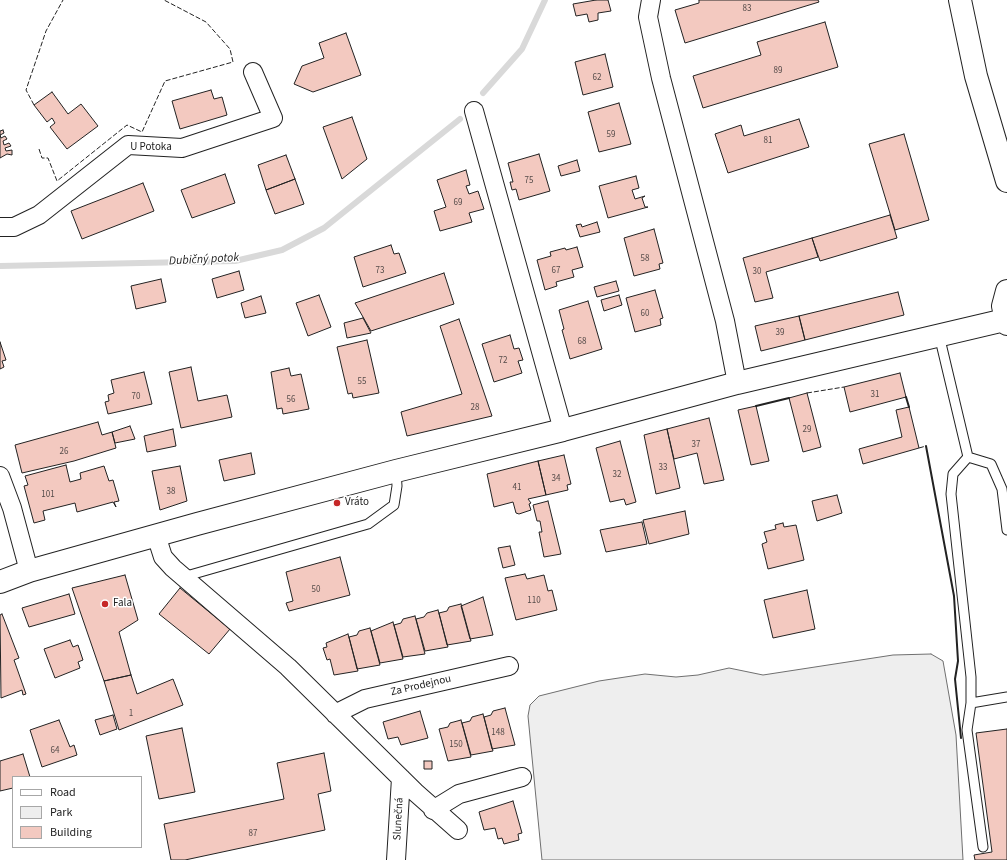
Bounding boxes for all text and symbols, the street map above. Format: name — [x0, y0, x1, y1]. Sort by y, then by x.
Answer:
house number: 83 — [743, 4, 751, 14]
house number: 89 — [774, 66, 782, 76]
house number: 62 — [593, 73, 601, 83]
house number: 59 — [607, 130, 615, 140]
house number: 81 — [764, 136, 772, 146]
street label: U Potoka — [130, 141, 172, 155]
house number: 75 — [525, 176, 533, 186]
house number: 69 — [454, 198, 462, 208]
water label: Dubičný potok — [169, 251, 239, 269]
house number: 58 — [641, 254, 649, 264]
house number: 73 — [376, 266, 384, 276]
house number: 67 — [552, 266, 560, 276]
house number: 30 — [753, 267, 761, 277]
house number: 60 — [641, 309, 649, 319]
house number: 39 — [776, 328, 784, 338]
house number: 68 — [578, 337, 586, 347]
house number: 72 — [499, 356, 507, 366]
house number: 55 — [358, 377, 366, 387]
house number: 31 — [871, 390, 879, 400]
house number: 70 — [132, 392, 140, 402]
house number: 56 — [287, 395, 295, 405]
house number: 28 — [471, 403, 479, 413]
house number: 29 — [803, 425, 811, 435]
house number: 37 — [692, 440, 700, 450]
house number: 26 — [60, 447, 68, 457]
house number: 33 — [659, 463, 667, 473]
house number: 32 — [613, 470, 621, 480]
house number: 34 — [552, 474, 560, 484]
house number: 41 — [513, 483, 521, 493]
house number: 38 — [167, 487, 175, 497]
house number: 101 — [41, 490, 55, 500]
place label: Vráto — [345, 496, 369, 510]
marker: Vráto — [332, 498, 342, 508]
house number: 50 — [312, 585, 320, 595]
house number: 110 — [527, 596, 541, 606]
place label: Fala — [113, 597, 132, 611]
marker: Fala — [100, 599, 110, 609]
street label: Za Prodejnou — [389, 673, 453, 699]
house number: 1 — [129, 709, 133, 719]
house number: 148 — [491, 728, 505, 738]
house number: 150 — [449, 740, 463, 750]
house number: 64 — [51, 746, 59, 756]
legend — [12, 776, 142, 848]
text: Road — [50, 784, 76, 801]
street label: Slunečná — [391, 797, 407, 841]
text: Park — [50, 804, 72, 821]
text: Building — [50, 824, 92, 841]
house number: 87 — [249, 829, 257, 839]

